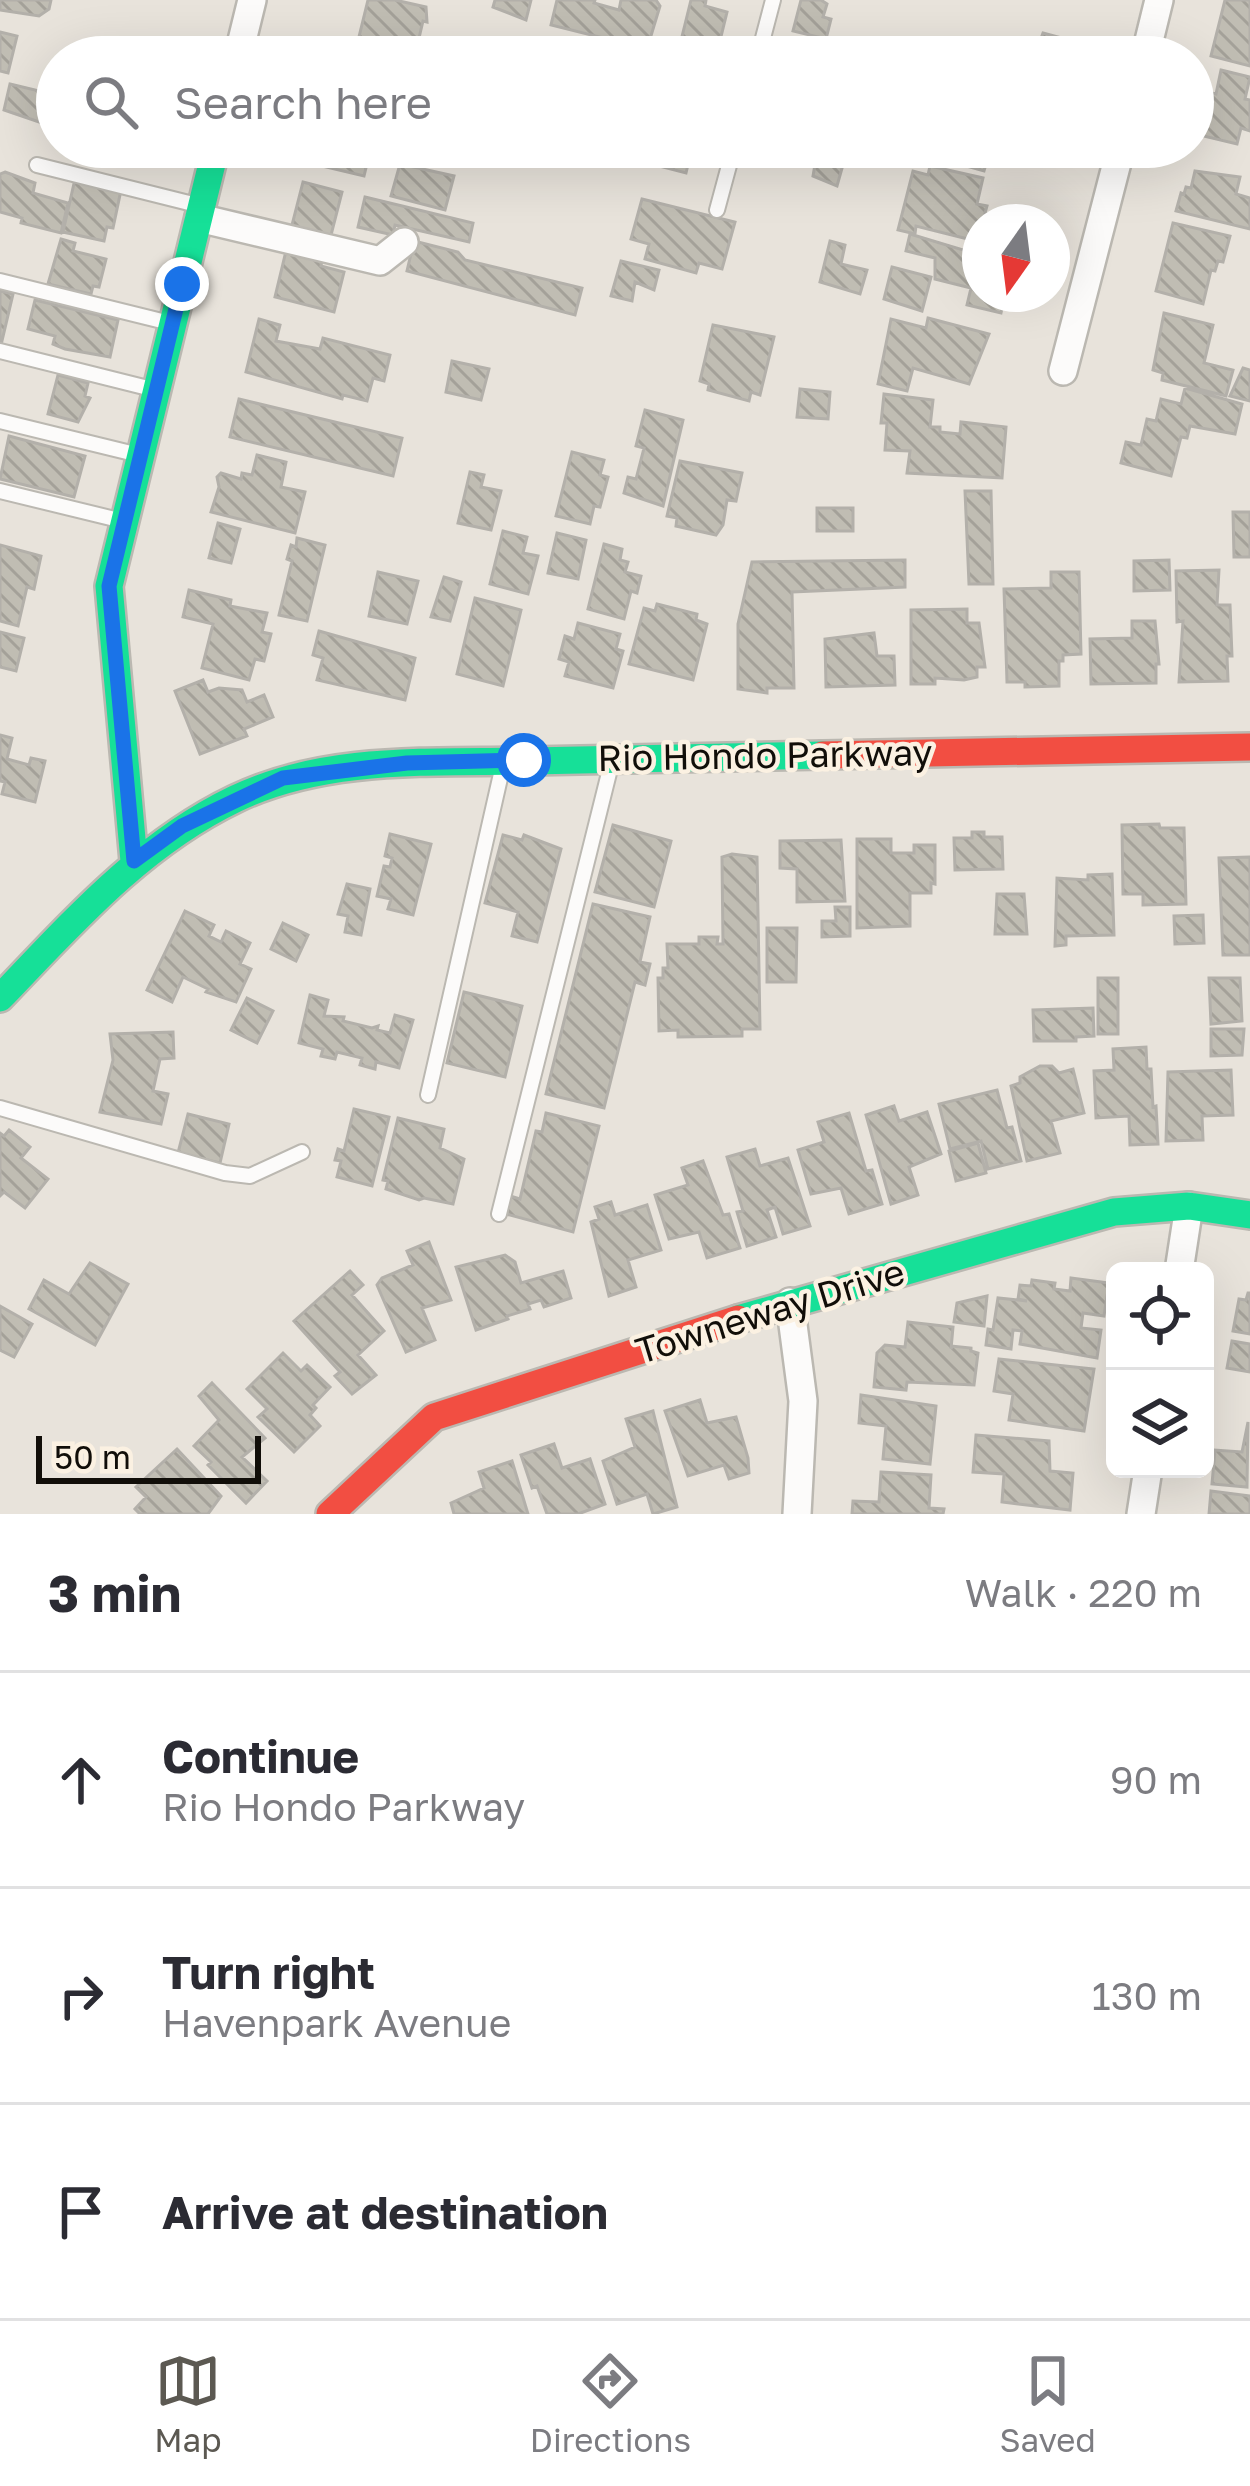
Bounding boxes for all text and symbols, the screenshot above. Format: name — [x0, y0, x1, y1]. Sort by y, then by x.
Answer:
search box — [36, 36, 1214, 168]
icon: search — [78, 69, 144, 135]
text: Search here — [174, 75, 432, 129]
north arrow — [962, 204, 1070, 312]
route end — [155, 257, 209, 311]
street label: Rio Hondo Parkway — [597, 730, 933, 779]
route start — [497, 733, 551, 787]
street label: Towneway Drive — [630, 1249, 909, 1372]
map controls — [1106, 1262, 1214, 1478]
button: locate — [1106, 1262, 1214, 1370]
button: layers — [1106, 1370, 1214, 1478]
scale bar — [36, 1430, 261, 1483]
text: 50 m — [54, 1437, 131, 1476]
text: 3 min — [48, 1562, 181, 1623]
text: Walk · 220 m — [965, 1569, 1202, 1616]
text: Continue — [162, 1729, 359, 1783]
icon: ahead — [48, 1747, 114, 1813]
text: 90 m — [1110, 1756, 1202, 1803]
text: Rio Hondo Parkway — [162, 1783, 525, 1830]
text: Turn right — [162, 1945, 375, 1999]
icon: right — [48, 1963, 114, 2029]
text: 130 m — [1092, 1972, 1202, 2019]
text: Havenpark Avenue — [162, 1999, 511, 2046]
icon: arrive — [48, 2179, 114, 2245]
text: Arrive at destination — [162, 2185, 608, 2239]
tab: Map — [154, 2348, 222, 2459]
tab: Directions — [530, 2348, 691, 2459]
tab: Saved — [999, 2348, 1096, 2459]

